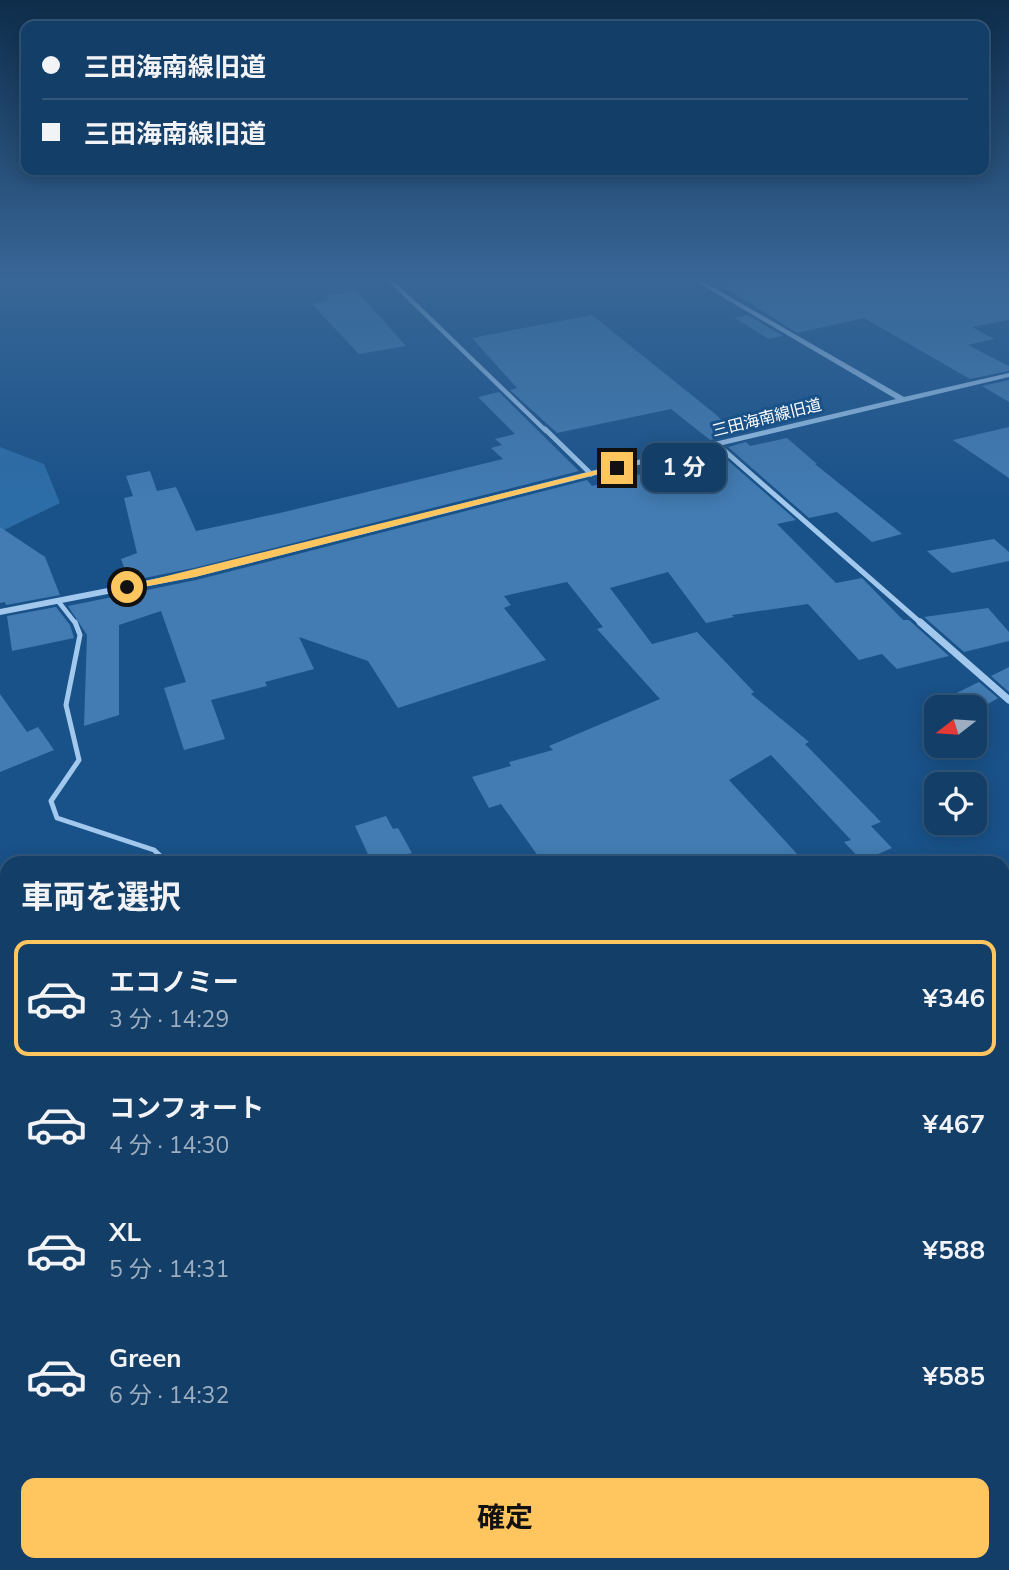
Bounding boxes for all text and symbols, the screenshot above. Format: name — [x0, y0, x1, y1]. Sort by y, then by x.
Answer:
text: 三田海南線旧道 — [84, 50, 266, 85]
text: 三田海南線旧道 — [84, 117, 266, 152]
street label: 三田海南線旧道 — [710, 394, 824, 442]
callout: 1 分 — [642, 444, 726, 492]
route end — [601, 452, 633, 484]
text: 1 分 — [662, 452, 706, 483]
route start — [111, 571, 143, 603]
north arrow — [924, 695, 987, 758]
map controls — [924, 695, 987, 835]
button: locate — [924, 772, 987, 835]
text: 車両を選択 — [21, 876, 181, 919]
text: エコノミー — [109, 965, 239, 1000]
icon: car — [25, 967, 88, 1030]
text: ¥346 — [923, 981, 985, 1016]
text: 3 分 · 14:29 — [109, 1004, 229, 1035]
text: コンフォート — [109, 1091, 264, 1126]
icon: car — [25, 1093, 88, 1156]
text: ¥467 — [923, 1107, 985, 1142]
text: 4 分 · 14:30 — [109, 1130, 229, 1161]
text: XL — [109, 1215, 141, 1250]
icon: car — [25, 1219, 88, 1282]
text: ¥588 — [923, 1233, 985, 1268]
text: 5 分 · 14:31 — [109, 1254, 229, 1285]
text: Green — [109, 1341, 182, 1376]
icon: car — [25, 1345, 88, 1408]
text: ¥585 — [923, 1359, 985, 1394]
text: 6 分 · 14:32 — [109, 1380, 229, 1411]
button: 確定 — [21, 1478, 989, 1558]

